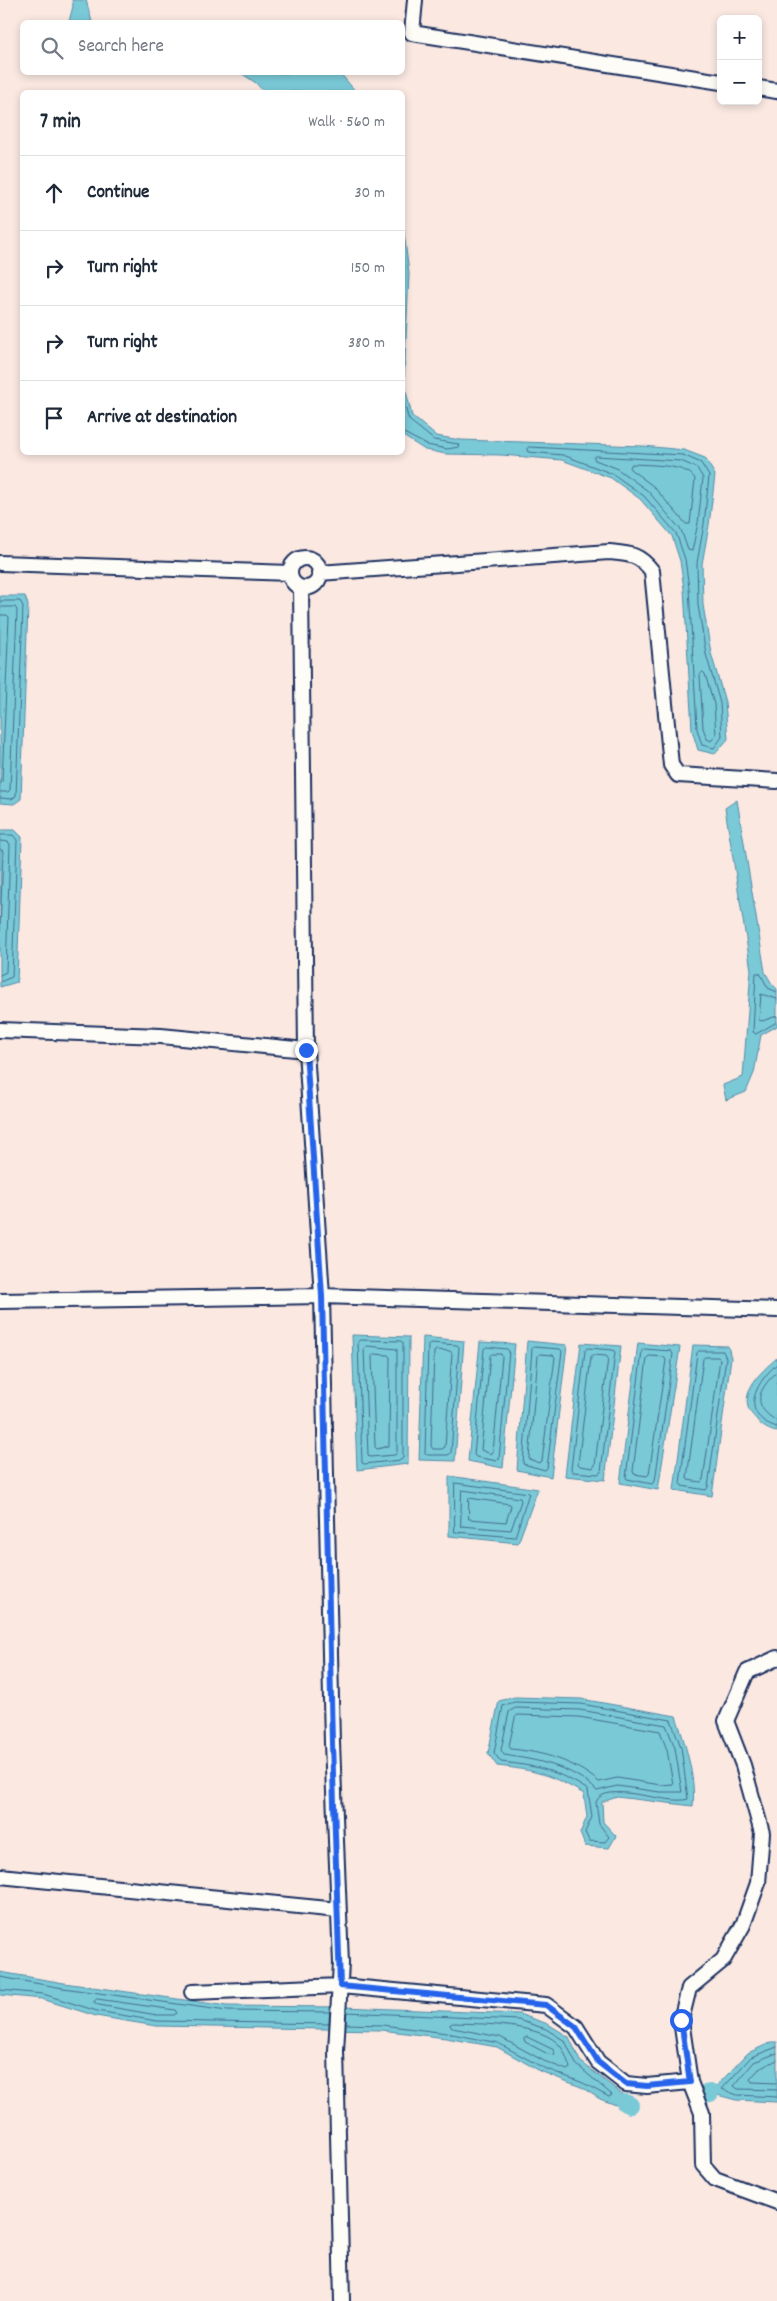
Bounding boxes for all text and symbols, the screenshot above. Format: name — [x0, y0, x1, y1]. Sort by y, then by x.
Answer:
map controls — [717, 15, 762, 105]
button: + — [717, 15, 762, 60]
search box — [20, 20, 405, 75]
icon: search — [38, 34, 66, 62]
text: Search here — [78, 34, 164, 61]
button: − — [717, 60, 762, 105]
text: 7 min — [40, 108, 81, 138]
text: Walk · 560 m — [308, 111, 385, 134]
icon: ahead — [40, 179, 68, 207]
text: Continue — [87, 180, 149, 207]
text: 30 m — [355, 182, 385, 205]
icon: right — [40, 254, 68, 282]
text: Turn right — [87, 255, 158, 282]
text: 150 m — [351, 257, 385, 280]
icon: right — [40, 329, 68, 357]
text: Turn right — [87, 330, 158, 357]
text: 380 m — [348, 332, 385, 355]
icon: arrive — [40, 404, 68, 432]
text: Arrive at destination — [87, 405, 237, 432]
route end — [295, 1039, 318, 1062]
route start — [670, 2009, 693, 2032]

